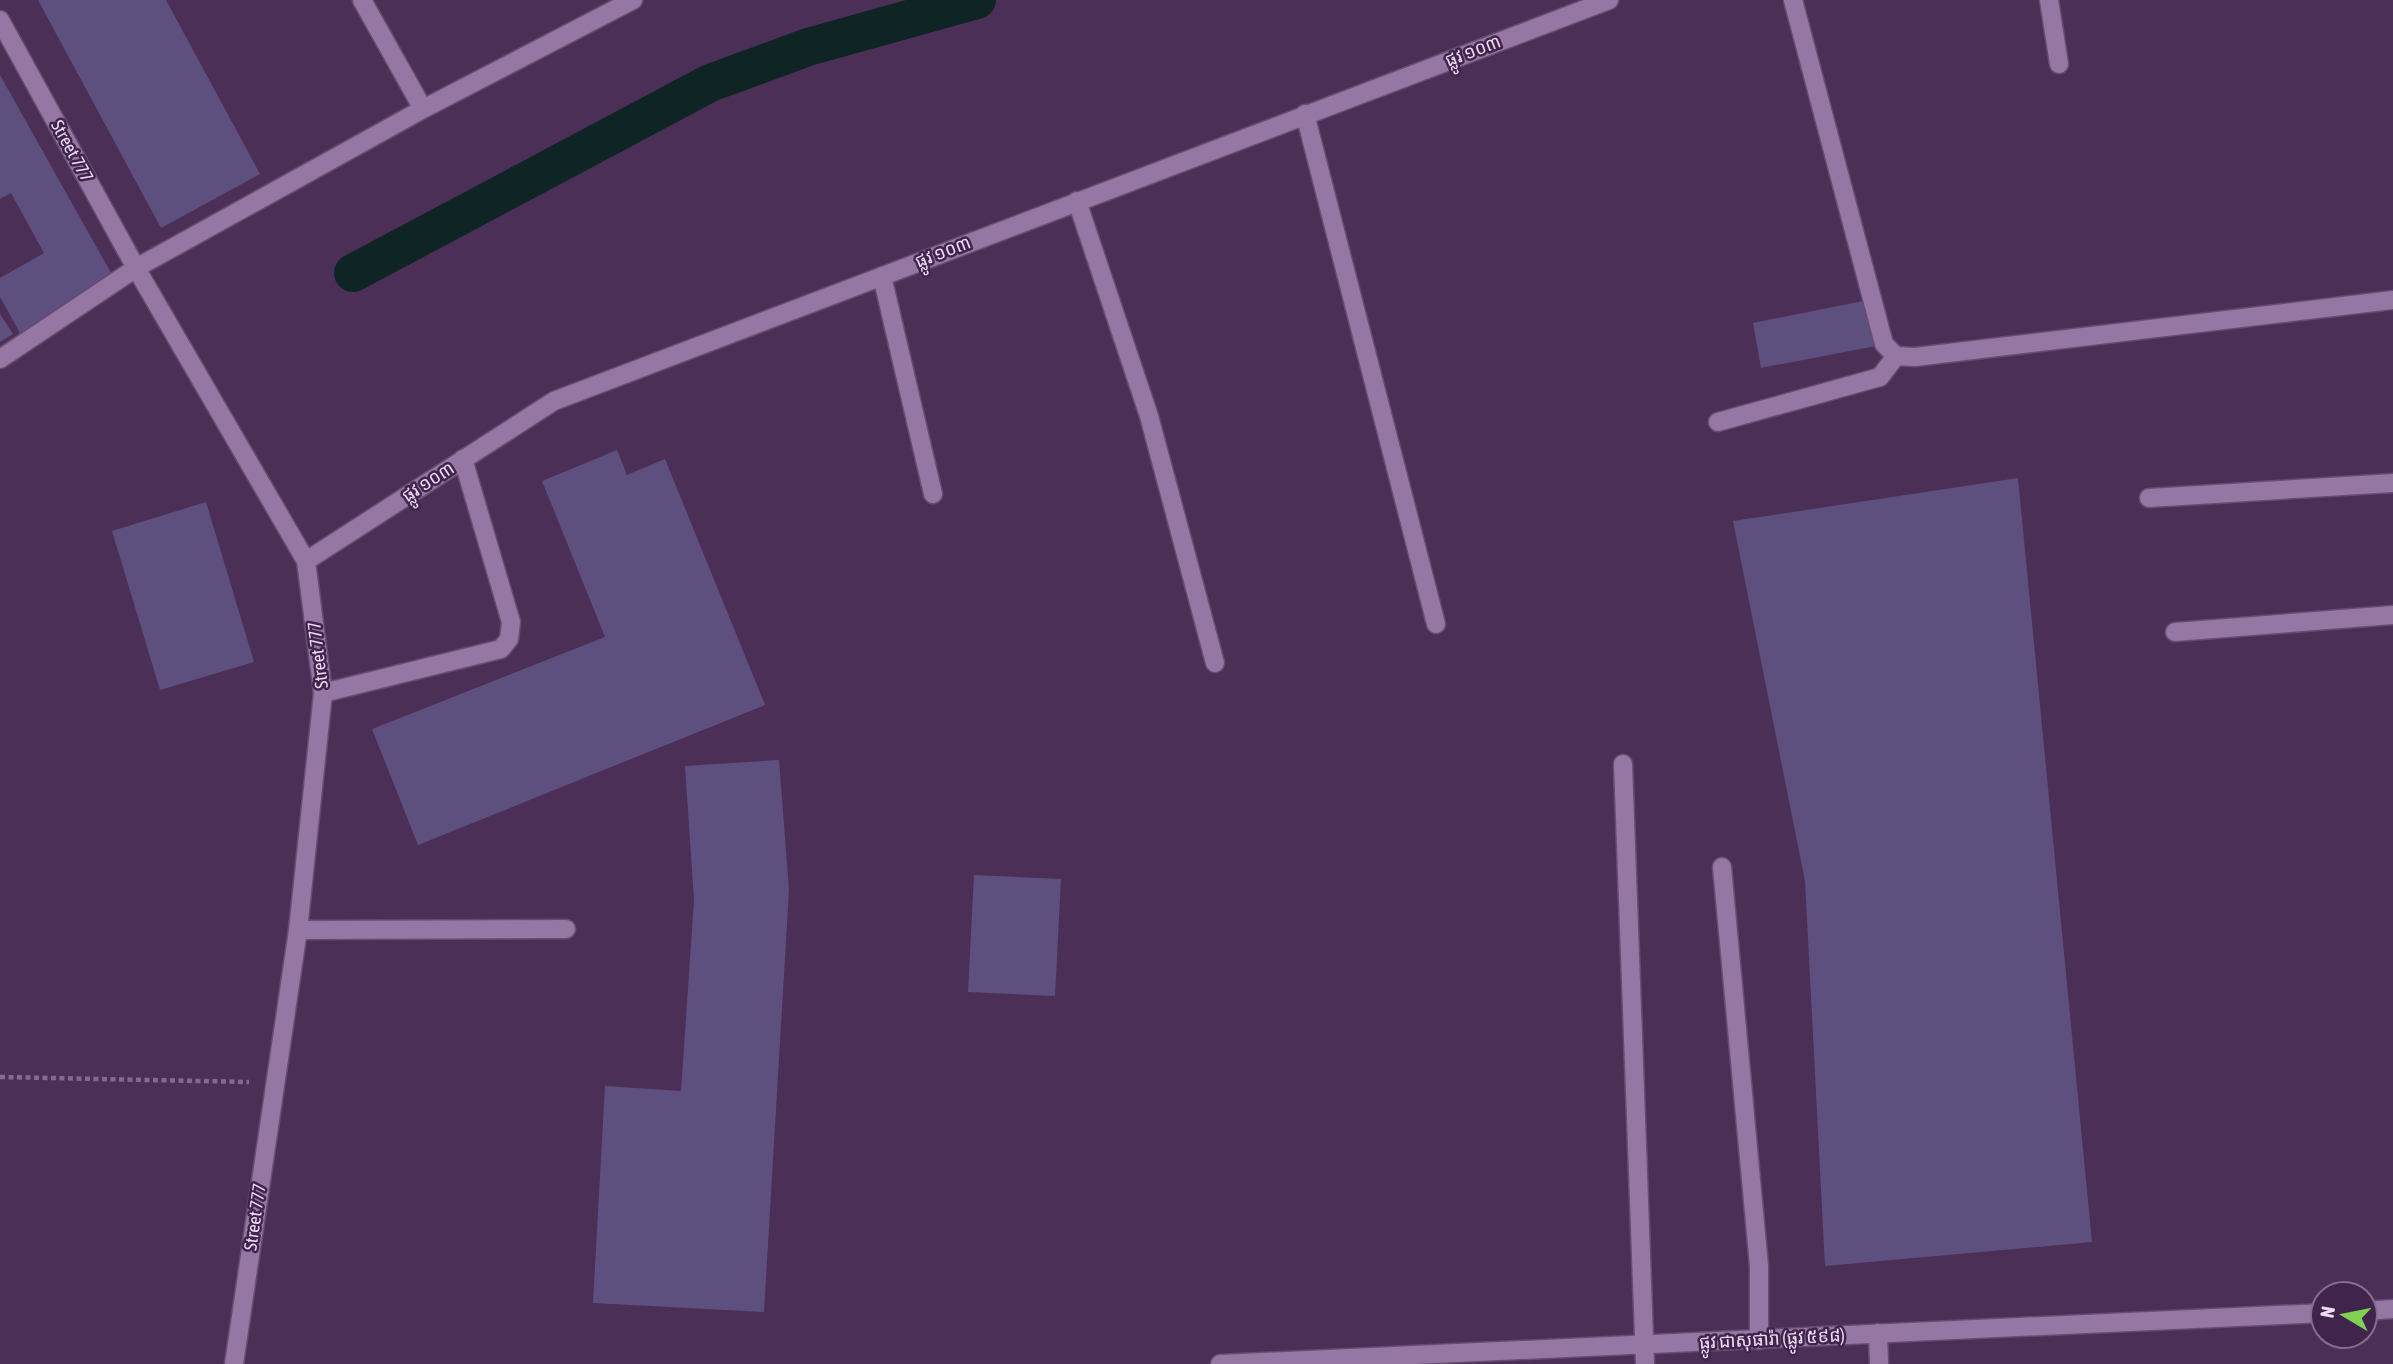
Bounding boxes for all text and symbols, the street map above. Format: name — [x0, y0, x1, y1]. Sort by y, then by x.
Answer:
street label: ផ្លូវ ១០៣ — [1442, 30, 1506, 77]
street label: Street 777 — [47, 116, 98, 185]
street label: ផ្លូវ ១០៣ — [912, 231, 976, 278]
street label: ផ្លូវ ១០៣ — [398, 457, 461, 512]
street label: Street 777 — [303, 620, 332, 690]
street label: Street 777 — [239, 1182, 270, 1252]
north arrow — [2309, 1280, 2379, 1350]
text: N — [2315, 1305, 2339, 1319]
street label: ផ្លូវ ជាសុផារ៉ា (ផ្លូវ ៥៩៨) — [1699, 1324, 1846, 1359]

